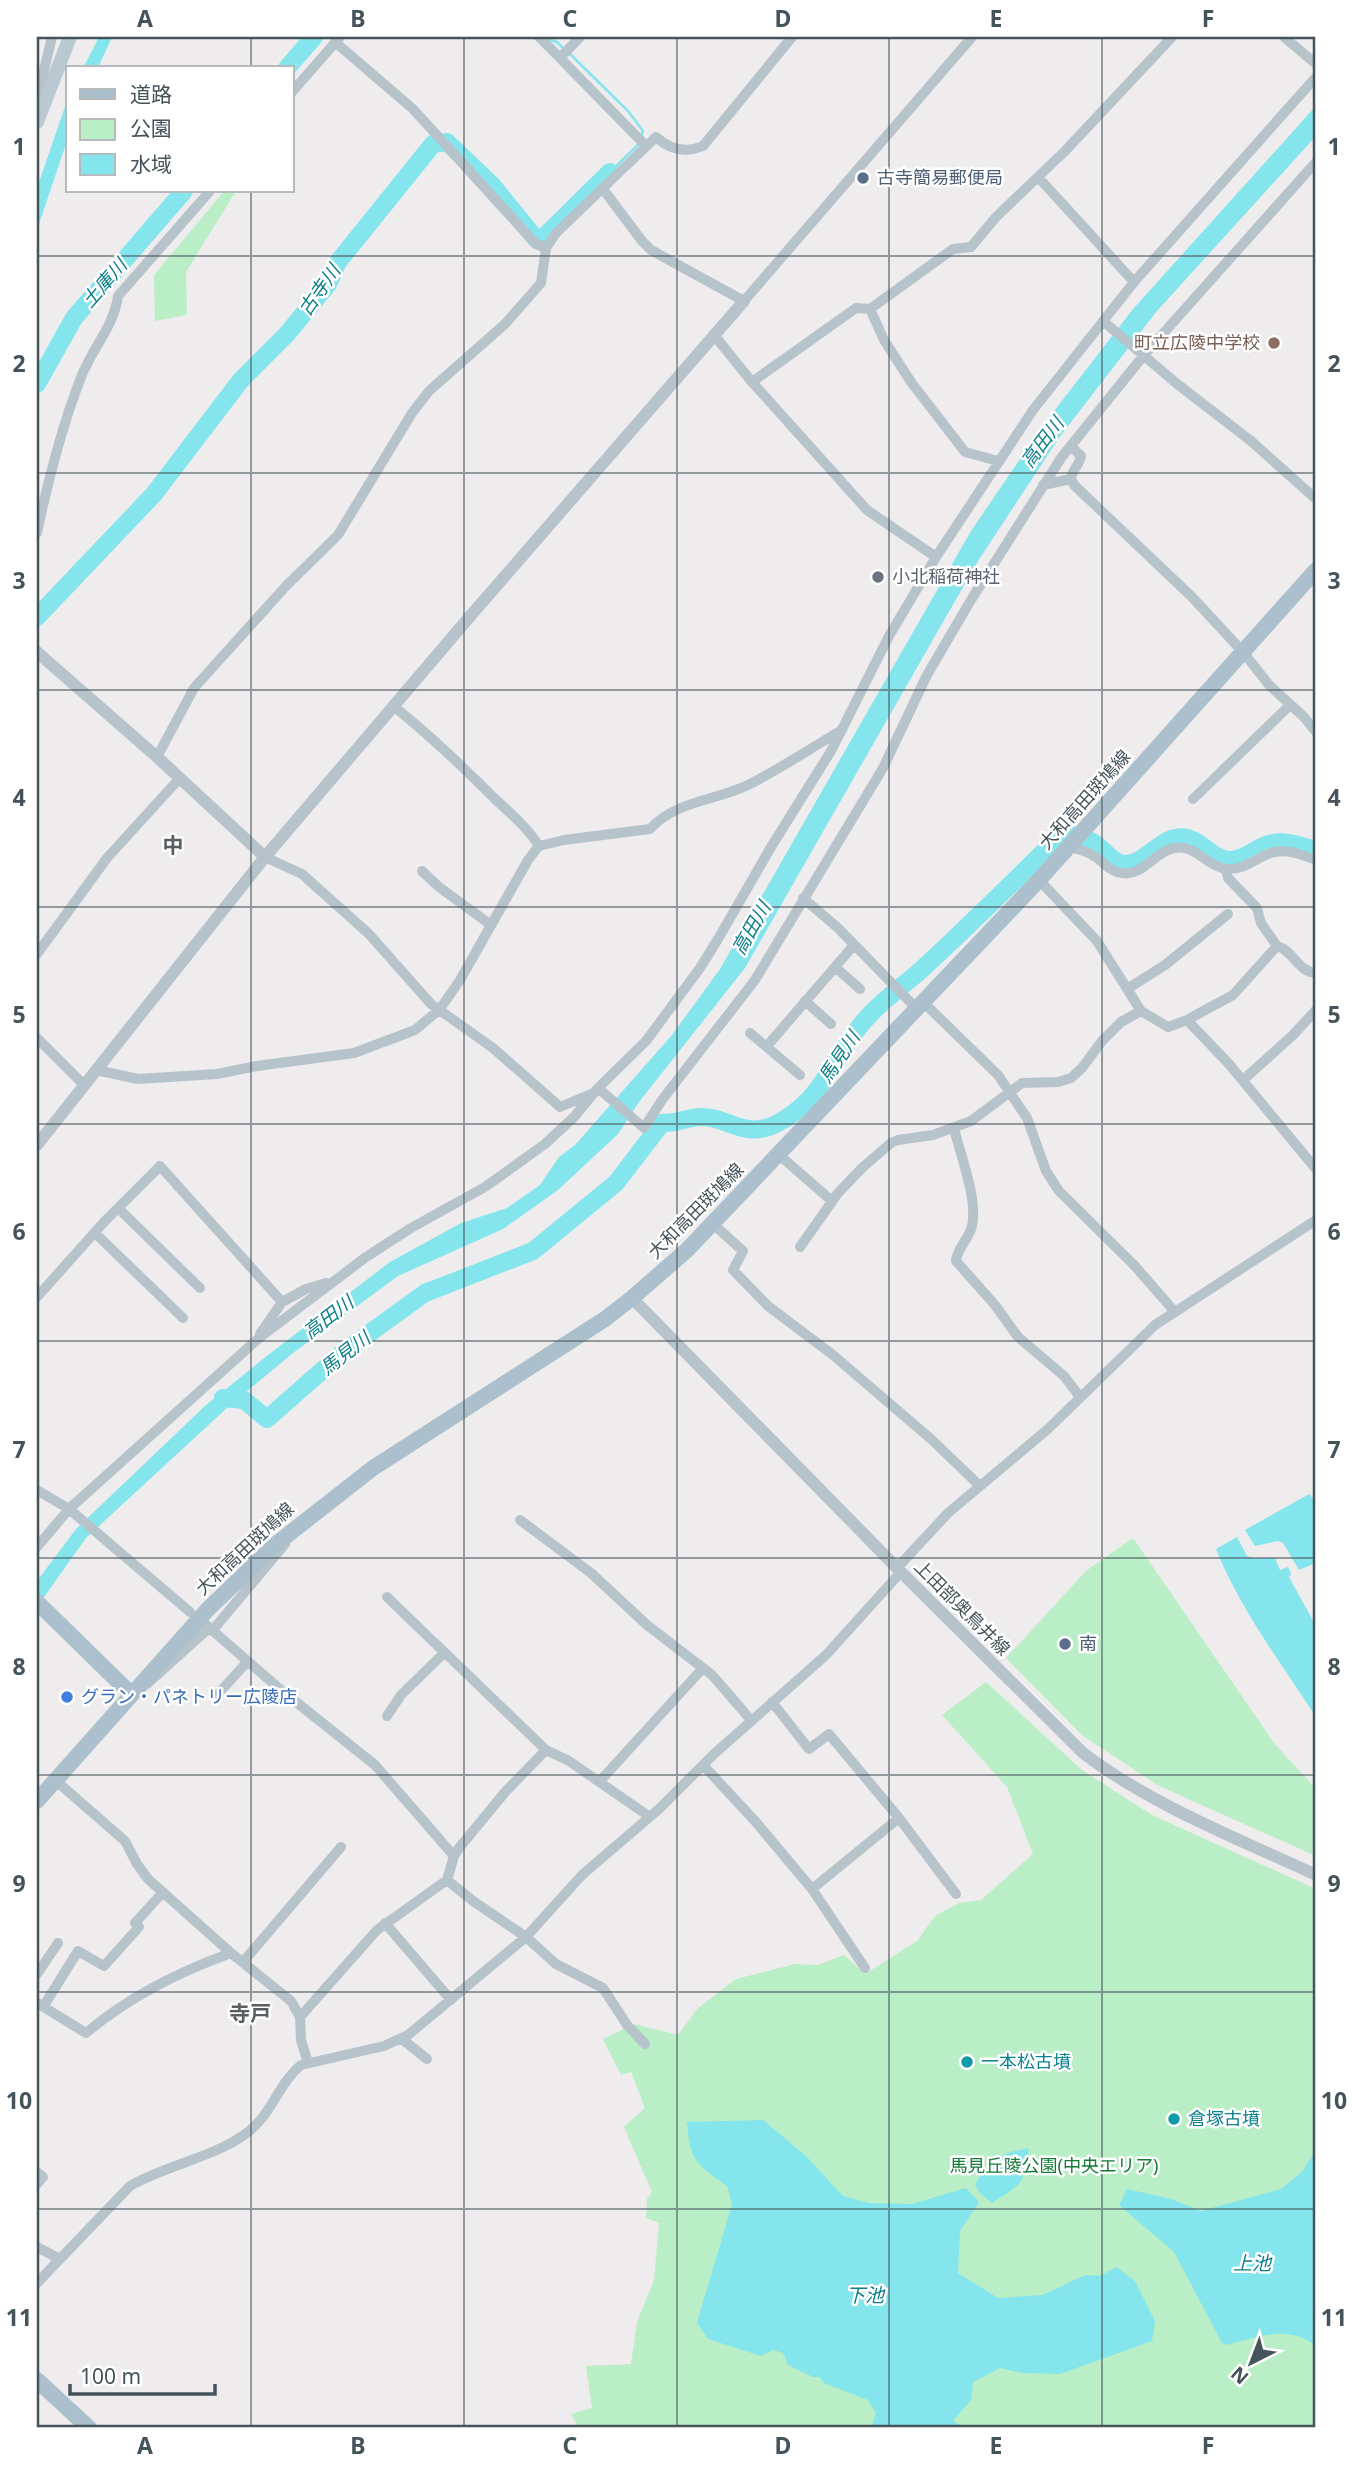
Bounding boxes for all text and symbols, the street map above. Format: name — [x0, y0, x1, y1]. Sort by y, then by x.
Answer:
text: A — [137, 2, 153, 34]
text: B — [350, 2, 366, 34]
text: C — [563, 2, 578, 34]
text: D — [775, 2, 791, 34]
text: E — [990, 2, 1002, 34]
text: F — [1202, 2, 1214, 34]
legend — [66, 66, 294, 192]
text: 道路 — [130, 80, 172, 108]
text: 公園 — [130, 114, 172, 142]
text: 1 — [12, 130, 26, 162]
text: 1 — [1327, 130, 1341, 162]
text: 水域 — [130, 150, 172, 178]
place label: 古寺簡易郵便局 — [877, 165, 1003, 189]
marker: 古寺簡易郵便局 — [855, 170, 871, 186]
water label: 土庫川 — [75, 251, 134, 313]
water label: 古寺川 — [292, 258, 347, 321]
place label: 町立広陵中学校 — [1134, 330, 1260, 354]
marker: 町立広陵中学校 — [1266, 335, 1282, 351]
text: 2 — [12, 347, 26, 379]
text: 2 — [1327, 347, 1341, 379]
water label: 高田川 — [1014, 410, 1071, 473]
text: 3 — [12, 564, 26, 596]
place label: 小北稲荷神社 — [892, 564, 1000, 588]
text: 3 — [1327, 564, 1341, 596]
marker: 小北稲荷神社 — [870, 569, 886, 585]
street label: 大和高田斑鳩線 — [1033, 744, 1135, 854]
text: 4 — [12, 781, 26, 813]
text: 4 — [1327, 781, 1341, 813]
district label: 中 — [163, 831, 184, 859]
water label: 高田川 — [725, 895, 778, 959]
text: 5 — [12, 998, 26, 1030]
text: 5 — [1327, 998, 1341, 1030]
water label: 馬見川 — [812, 1024, 867, 1088]
street label: 大和高田斑鳩線 — [642, 1157, 748, 1263]
text: 6 — [12, 1215, 26, 1247]
text: 6 — [1327, 1215, 1341, 1247]
water label: 高田川 — [297, 1288, 360, 1345]
water label: 馬見川 — [315, 1324, 377, 1381]
text: 7 — [12, 1433, 26, 1465]
text: 7 — [1327, 1433, 1341, 1465]
street label: 大和高田斑鳩線 — [190, 1497, 299, 1600]
street label: 上田部奥鳥井線 — [910, 1554, 1016, 1660]
place label: 南 — [1079, 1631, 1097, 1655]
marker: 南 — [1057, 1636, 1073, 1652]
text: 8 — [12, 1650, 26, 1682]
text: 8 — [1327, 1650, 1341, 1682]
place label: グラン・パネトリー広陵店 — [81, 1684, 297, 1708]
marker: グラン・パネトリー広陵店 — [59, 1689, 75, 1705]
text: 9 — [12, 1867, 26, 1899]
text: 9 — [1327, 1867, 1341, 1899]
district label: 寺戸 — [229, 1999, 271, 2027]
place label: 一本松古墳 — [981, 2049, 1071, 2073]
marker: 一本松古墳 — [959, 2054, 975, 2070]
text: 10 — [6, 2084, 32, 2116]
text: 10 — [1321, 2084, 1347, 2116]
place label: 倉塚古墳 — [1188, 2106, 1260, 2130]
marker: 倉塚古墳 — [1166, 2111, 1182, 2127]
park label: 馬見丘陵公園(中央エリア) — [950, 2153, 1158, 2177]
water label: 上池 — [1233, 2250, 1273, 2276]
water label: 下池 — [846, 2282, 886, 2308]
text: 11 — [6, 2301, 32, 2333]
text: 11 — [1321, 2301, 1347, 2333]
north arrow — [1216, 2328, 1286, 2398]
scale bar — [70, 2353, 215, 2397]
text: N — [1225, 2361, 1254, 2390]
text: 100 m — [80, 2362, 141, 2390]
text: A — [137, 2429, 153, 2461]
text: B — [350, 2429, 366, 2461]
text: C — [563, 2429, 578, 2461]
text: D — [775, 2429, 791, 2461]
text: E — [990, 2429, 1002, 2461]
text: F — [1202, 2429, 1214, 2461]

